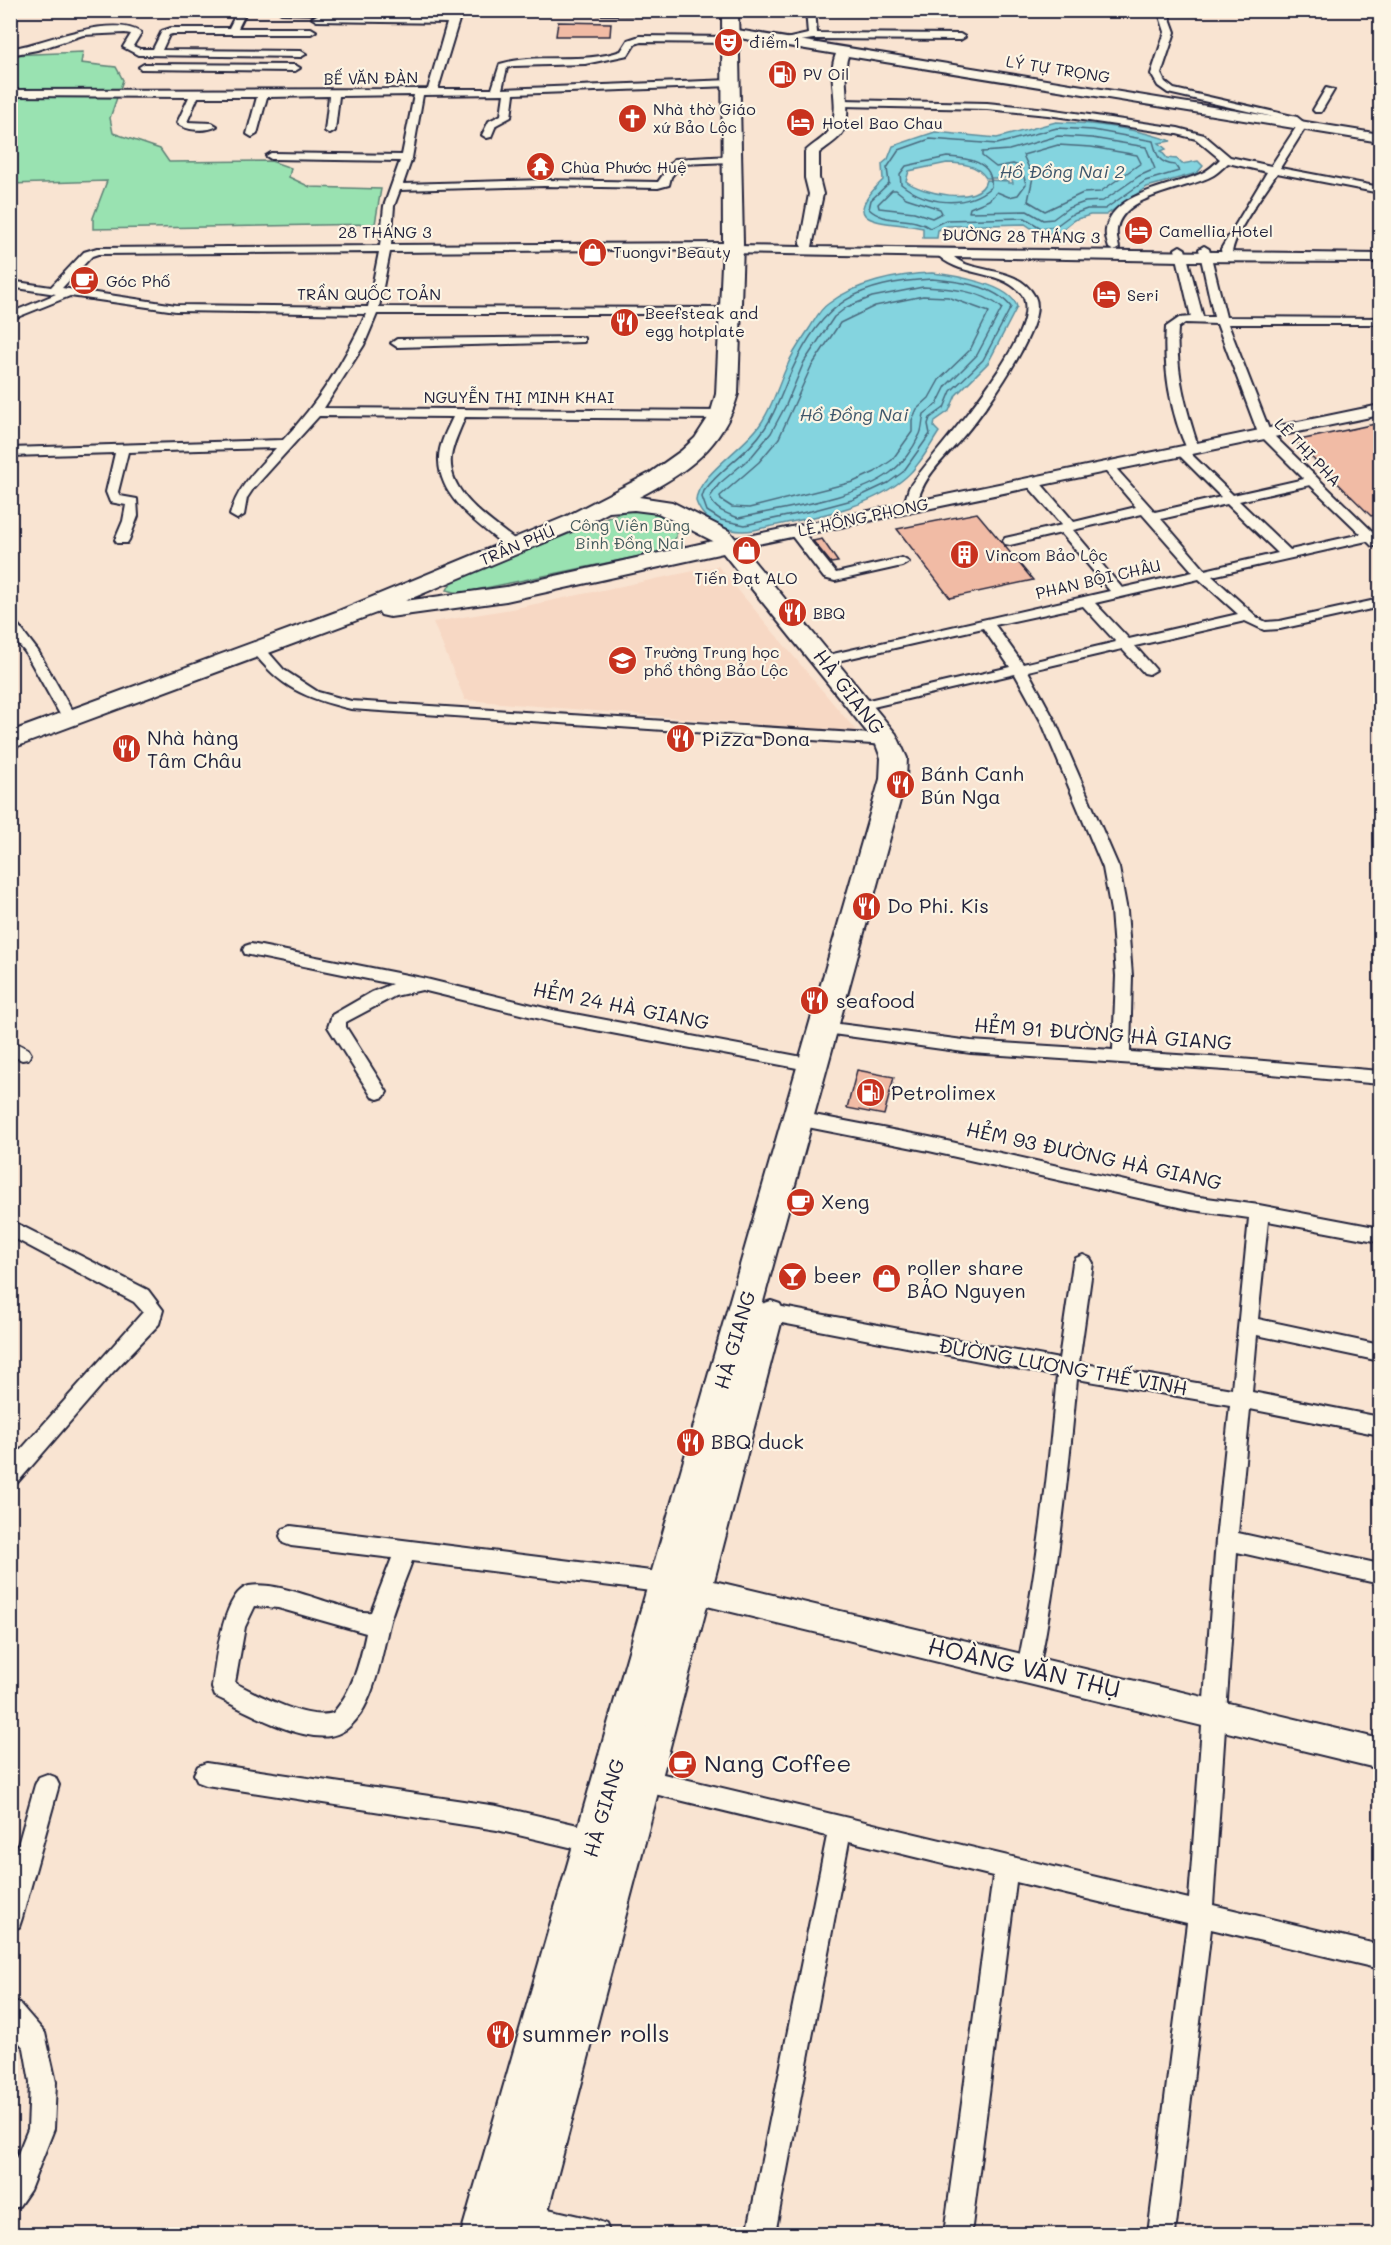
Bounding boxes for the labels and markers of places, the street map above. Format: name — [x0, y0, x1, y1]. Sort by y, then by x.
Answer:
theatre icon: điểm 1 — [712, 26, 744, 58]
place label: điểm 1 — [749, 31, 800, 52]
fuel station icon: PV Oil — [766, 58, 798, 90]
place label: PV Oil — [803, 63, 849, 84]
place label: Nhà thờ Giáo xứ Bảo Lộc — [653, 98, 756, 137]
church icon: Nhà thờ Giáo xứ Bảo Lộc — [616, 102, 648, 134]
hotel icon: Hotel Bao Chau — [785, 107, 817, 139]
place label: Hotel Bao Chau — [822, 112, 943, 133]
temple icon: Chùa Phước Huệ — [524, 151, 556, 183]
place label: Chùa Phước Huệ — [561, 156, 687, 177]
hotel icon: Camellia Hotel — [1122, 215, 1154, 247]
place label: Camellia Hotel — [1159, 220, 1273, 241]
shop icon: Tuongvi Beauty — [576, 236, 608, 268]
place label: Tuongvi Beauty — [613, 241, 731, 262]
cafe icon: Góc Phố — [69, 265, 101, 297]
place label: Góc Phố — [106, 270, 170, 291]
hotel icon: Seri — [1090, 279, 1122, 311]
place label: Seri — [1127, 284, 1159, 305]
place label: Beefsteak and egg hotplate — [645, 302, 758, 341]
restaurant icon: Beefsteak and egg hotplate — [608, 306, 640, 338]
shop icon: Tiến Đạt ALO — [730, 534, 762, 566]
building icon: Vincom Bảo Lộc — [948, 539, 980, 571]
place label: Vincom Bảo Lộc — [985, 544, 1108, 565]
place label: Tiến Đạt ALO — [694, 567, 798, 588]
restaurant icon: BBQ — [776, 597, 808, 629]
place label: BBQ — [813, 602, 845, 623]
place label: Trường Trung học phổ thông Bảo Lộc — [644, 641, 788, 680]
school or university icon: Trường Trung học phổ thông Bảo Lộc — [607, 645, 639, 677]
restaurant icon: Pizza Dona — [665, 723, 697, 755]
place label: Nhà hàng Tâm Châu — [147, 724, 242, 773]
place label: Pizza Dona — [702, 725, 811, 751]
restaurant icon: Nhà hàng Tâm Châu — [110, 733, 142, 765]
place label: Bánh Canh Bún Nga — [921, 760, 1024, 809]
restaurant icon: Bánh Canh Bún Nga — [884, 769, 916, 801]
restaurant icon: Do Phi. Kis — [850, 890, 882, 922]
place label: Do Phi. Kis — [887, 892, 989, 918]
restaurant icon: seafood — [799, 985, 831, 1017]
place label: seafood — [836, 987, 915, 1013]
fuel station icon: Petrolimex — [854, 1077, 886, 1109]
place label: Petrolimex — [891, 1079, 996, 1105]
cafe icon: Xeng — [784, 1186, 816, 1218]
place label: Xeng — [821, 1188, 869, 1214]
place label: roller share BẢO Nguyen — [907, 1254, 1026, 1303]
bar icon: beer — [777, 1260, 809, 1292]
place label: beer — [814, 1262, 862, 1288]
shop icon: roller share BẢO Nguyen — [870, 1263, 902, 1295]
restaurant icon: BBQ duck — [674, 1426, 706, 1458]
place label: BBQ duck — [711, 1428, 804, 1454]
place label: Nang Coffee — [704, 1747, 851, 1778]
cafe icon: Nang Coffee — [667, 1748, 699, 1780]
place label: summer rolls — [522, 2017, 670, 2048]
restaurant icon: summer rolls — [485, 2018, 517, 2050]

